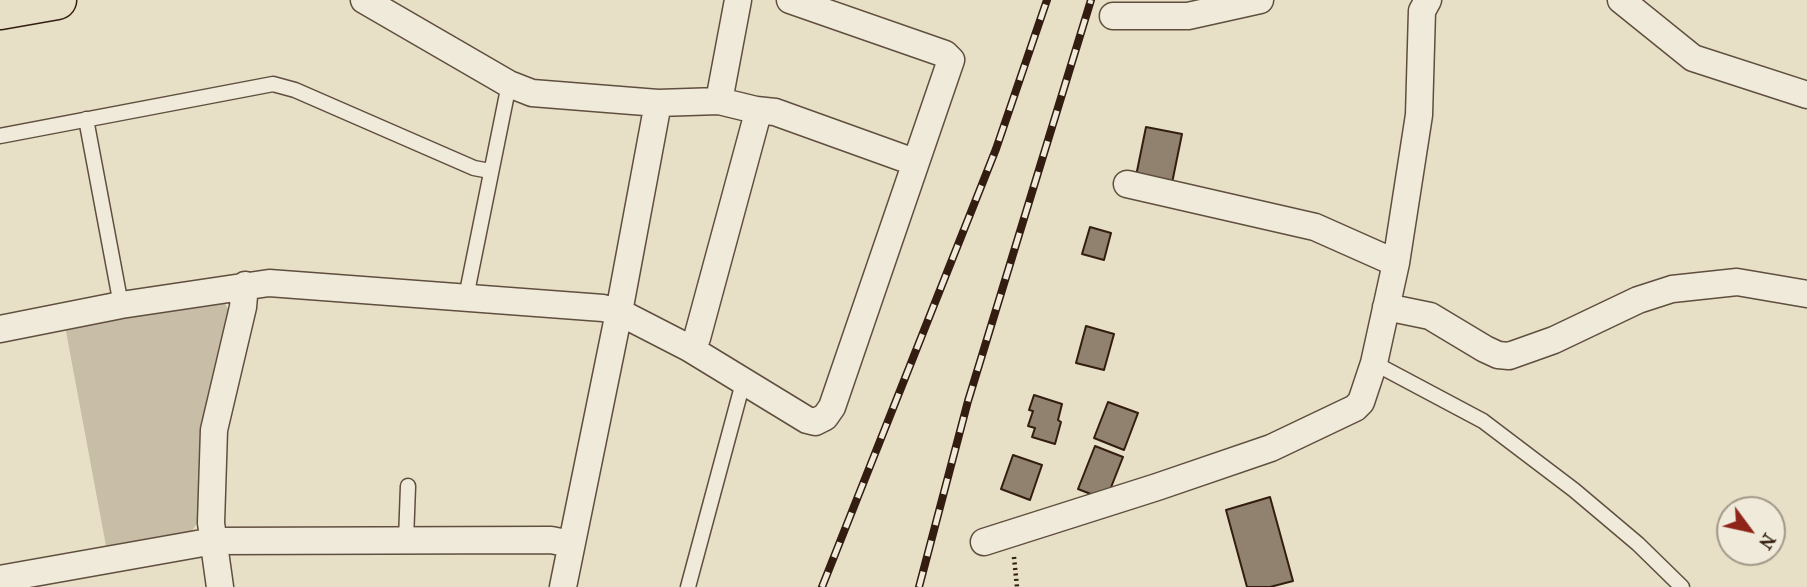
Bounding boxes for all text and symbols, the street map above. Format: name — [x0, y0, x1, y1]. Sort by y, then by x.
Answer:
north arrow — [1716, 496, 1786, 566]
text: N — [1754, 529, 1780, 553]

